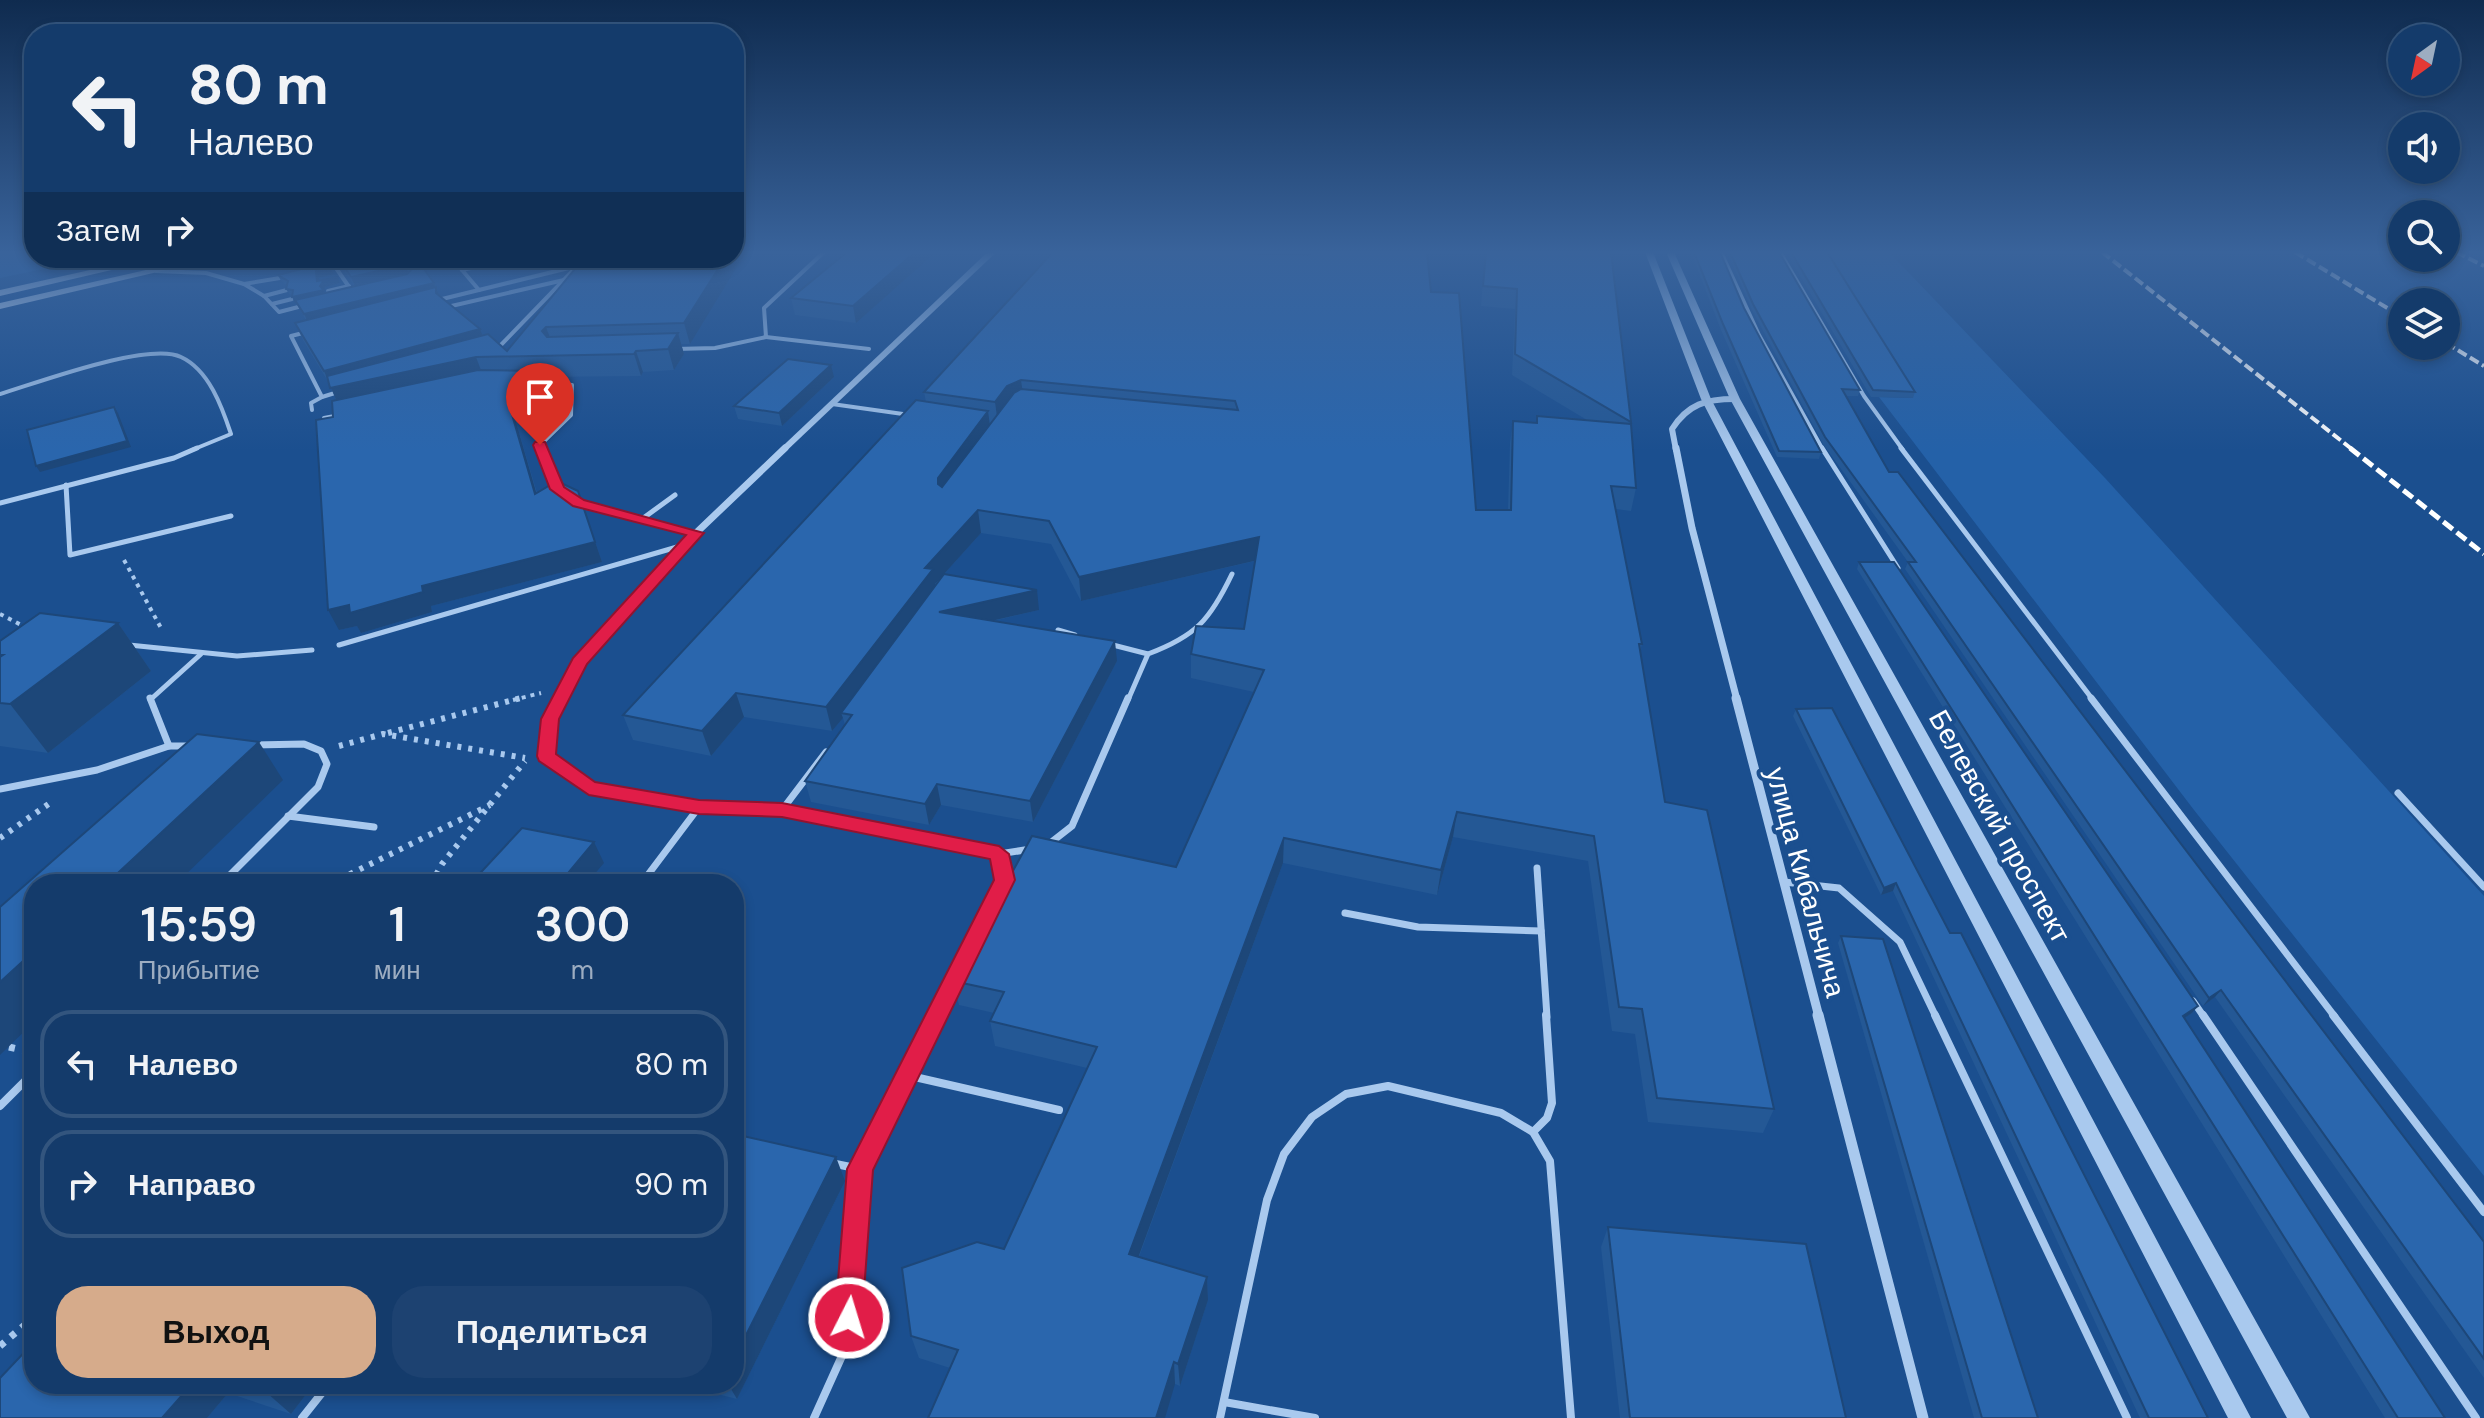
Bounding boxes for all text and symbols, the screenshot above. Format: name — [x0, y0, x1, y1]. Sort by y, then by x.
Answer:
north arrow — [2388, 24, 2460, 96]
map controls — [2388, 24, 2460, 360]
text: 80 m — [188, 48, 329, 121]
icon: left — [56, 56, 160, 160]
button: sound — [2388, 112, 2460, 184]
text: Налево — [188, 119, 314, 166]
button: search — [2388, 200, 2460, 272]
icon: right — [157, 208, 201, 252]
text: Затем — [56, 211, 141, 250]
button: layers — [2388, 288, 2460, 360]
pin — [506, 363, 574, 445]
icon: arrive — [518, 375, 562, 419]
street label: Белевский проспект — [1920, 703, 2079, 949]
street label: улица Кибальчича — [1757, 763, 1854, 1002]
text: 15:59 — [141, 893, 257, 956]
text: 1 — [389, 893, 406, 956]
text: 300 — [534, 893, 630, 956]
text: Прибытие — [138, 953, 260, 987]
text: мин — [374, 953, 421, 987]
text: m — [571, 953, 594, 987]
icon: left — [60, 1042, 104, 1086]
text: Налево — [128, 1045, 238, 1084]
text: 80 m — [635, 1045, 708, 1084]
icon: right — [60, 1162, 104, 1206]
text: Направо — [128, 1165, 256, 1204]
text: 90 m — [634, 1165, 708, 1204]
position arrow — [807, 1276, 891, 1360]
button: Выход — [56, 1286, 376, 1378]
button: Поделиться — [392, 1286, 712, 1378]

